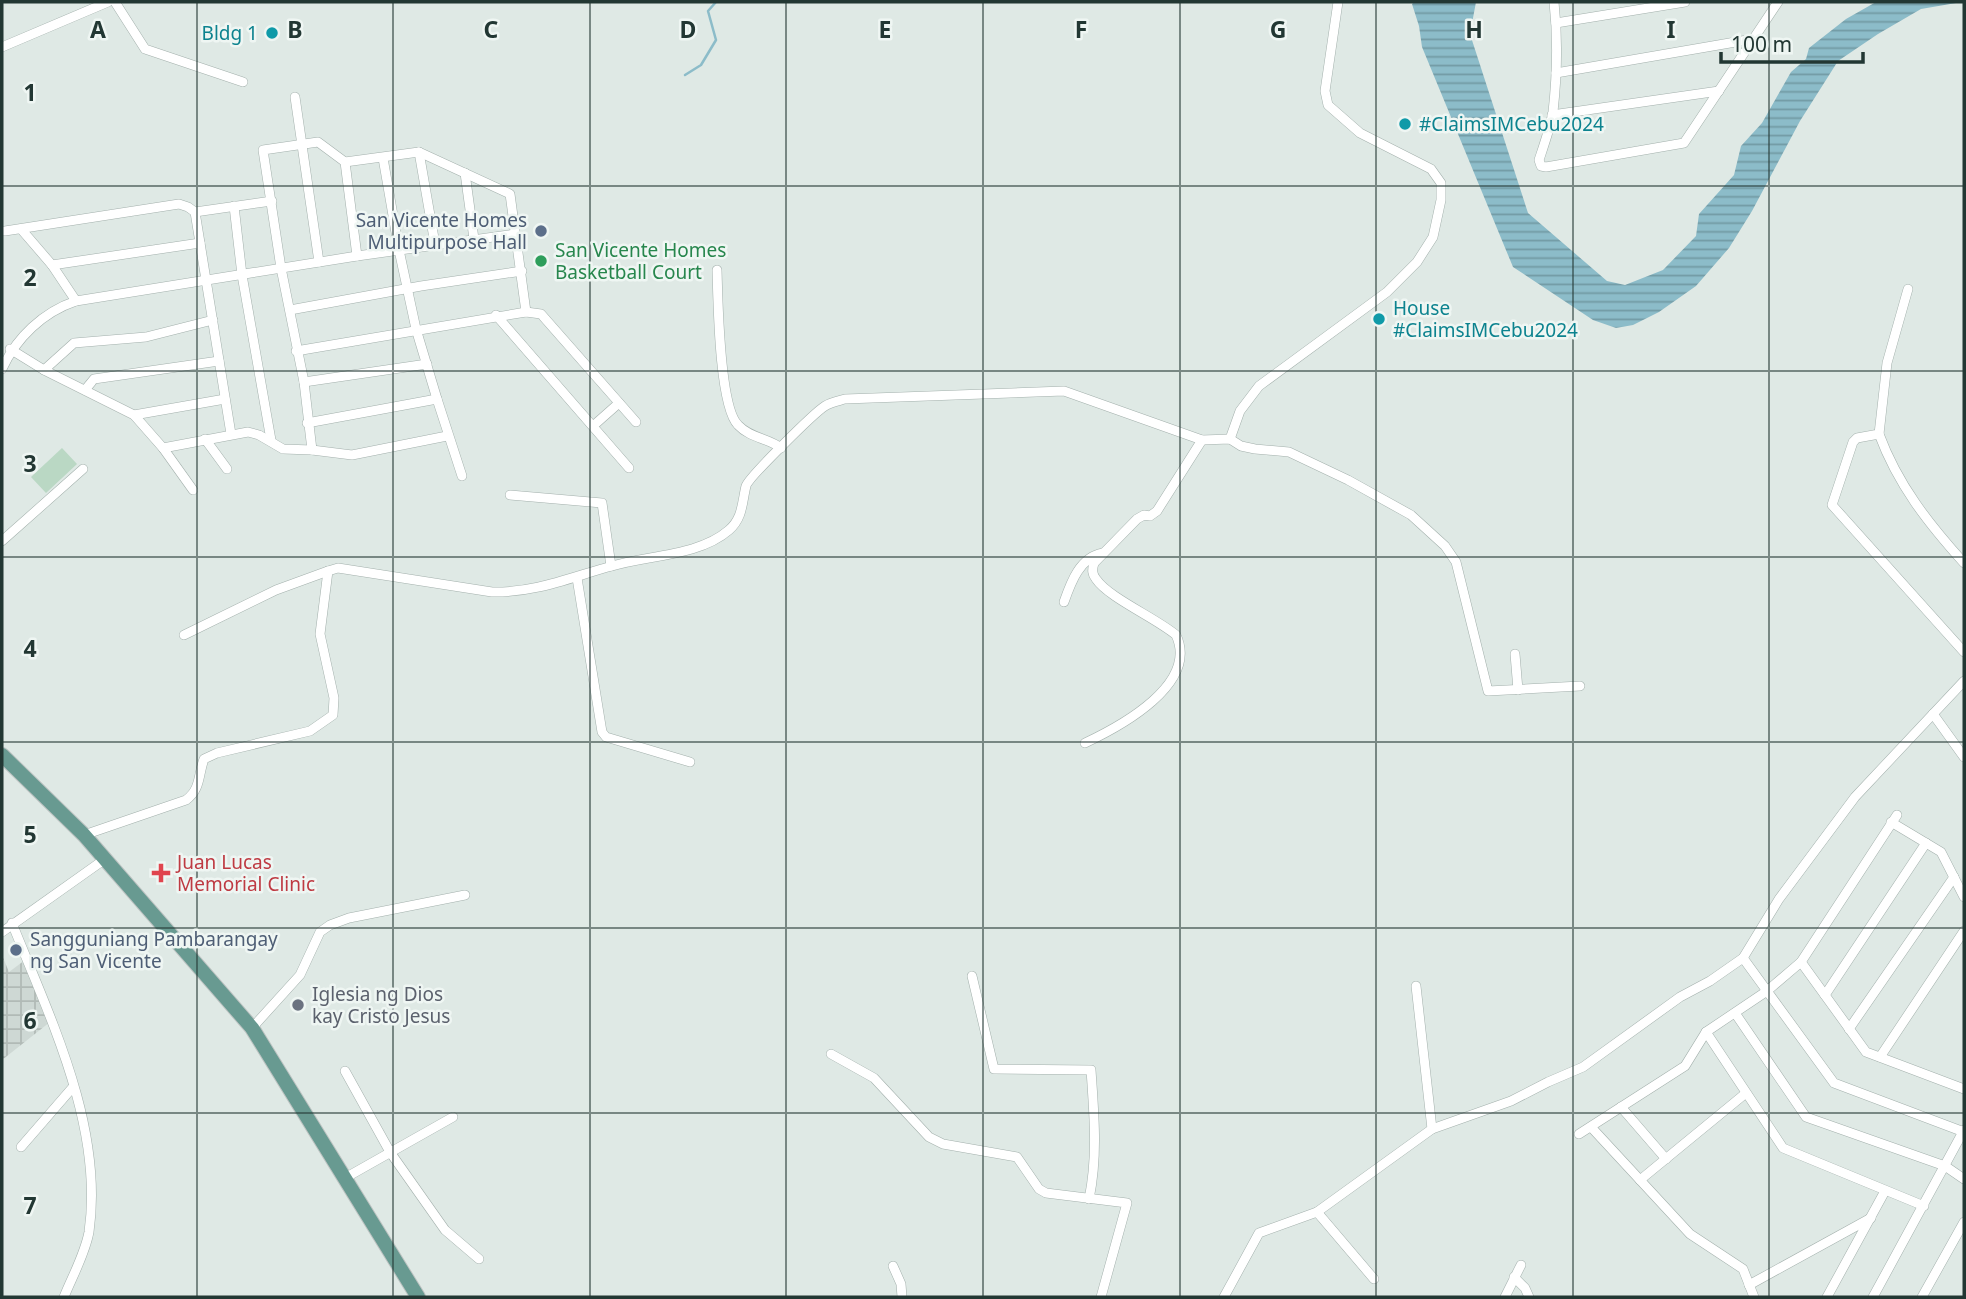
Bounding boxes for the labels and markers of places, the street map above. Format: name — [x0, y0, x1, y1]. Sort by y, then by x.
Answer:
place label: Bldg 1 — [202, 20, 258, 46]
marker: Bldg 1 — [264, 25, 280, 41]
place label: #ClaimsIMCebu2024 — [1419, 111, 1604, 137]
marker: #ClaimsIMCebu2024 — [1397, 116, 1413, 132]
place label: San Vicente Homes Multipurpose Hall — [356, 207, 527, 255]
marker: San Vicente Homes Multipurpose Hall — [533, 223, 549, 239]
place label: San Vicente Homes Basketball Court — [555, 237, 726, 285]
marker: San Vicente Homes Basketball Court — [533, 253, 549, 269]
place label: House #ClaimsIMCebu2024 — [1393, 295, 1578, 343]
marker: House #ClaimsIMCebu2024 — [1371, 311, 1387, 327]
place label: Juan Lucas Memorial Clinic — [175, 849, 315, 897]
marker: Juan Lucas Memorial Clinic — [151, 863, 171, 883]
place label: Sangguniang Pambarangay ng San Vicente — [30, 926, 278, 974]
marker: Sangguniang Pambarangay ng San Vicente — [8, 942, 24, 958]
place label: Iglesia ng Dios kay Cristo Jesus — [312, 981, 450, 1029]
marker: Iglesia ng Dios kay Cristo Jesus — [290, 997, 306, 1013]

